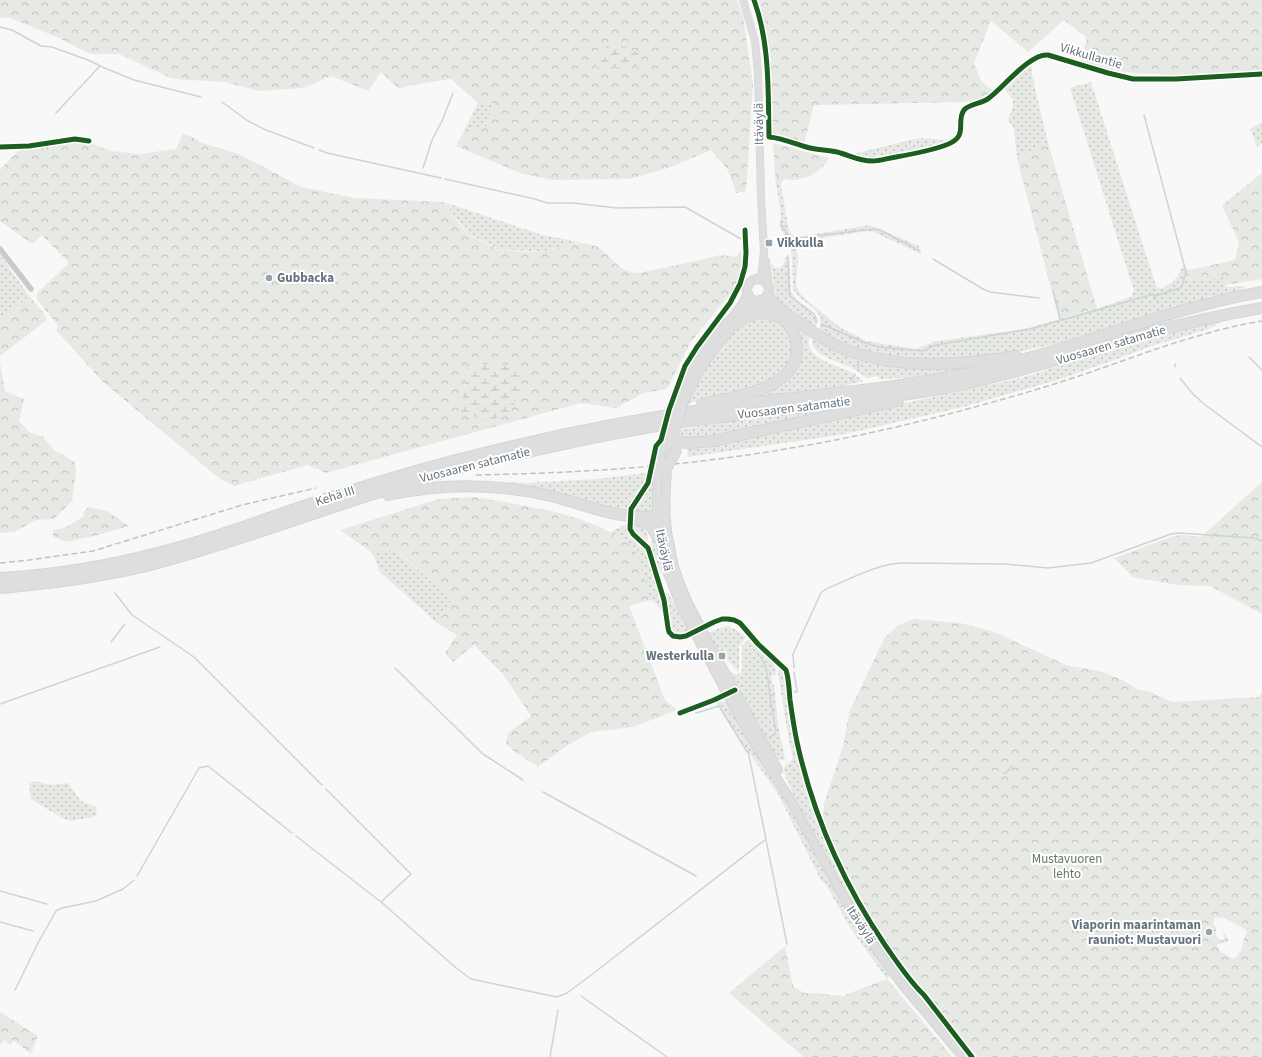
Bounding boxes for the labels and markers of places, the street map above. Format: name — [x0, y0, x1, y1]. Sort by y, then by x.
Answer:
place label: Vikkulla — [776, 234, 824, 252]
marker: Vikkulla — [764, 238, 774, 248]
place label: Gubbacka — [277, 269, 334, 287]
marker: Gubbacka — [264, 273, 274, 283]
place label: Westerkulla — [646, 647, 714, 665]
marker: Westerkulla — [717, 651, 727, 661]
place label: Viaporin maarintaman rauniot: Mustavuori — [1071, 916, 1201, 949]
marker: Viaporin maarintaman rauniot: Mustavuori — [1204, 927, 1214, 937]

